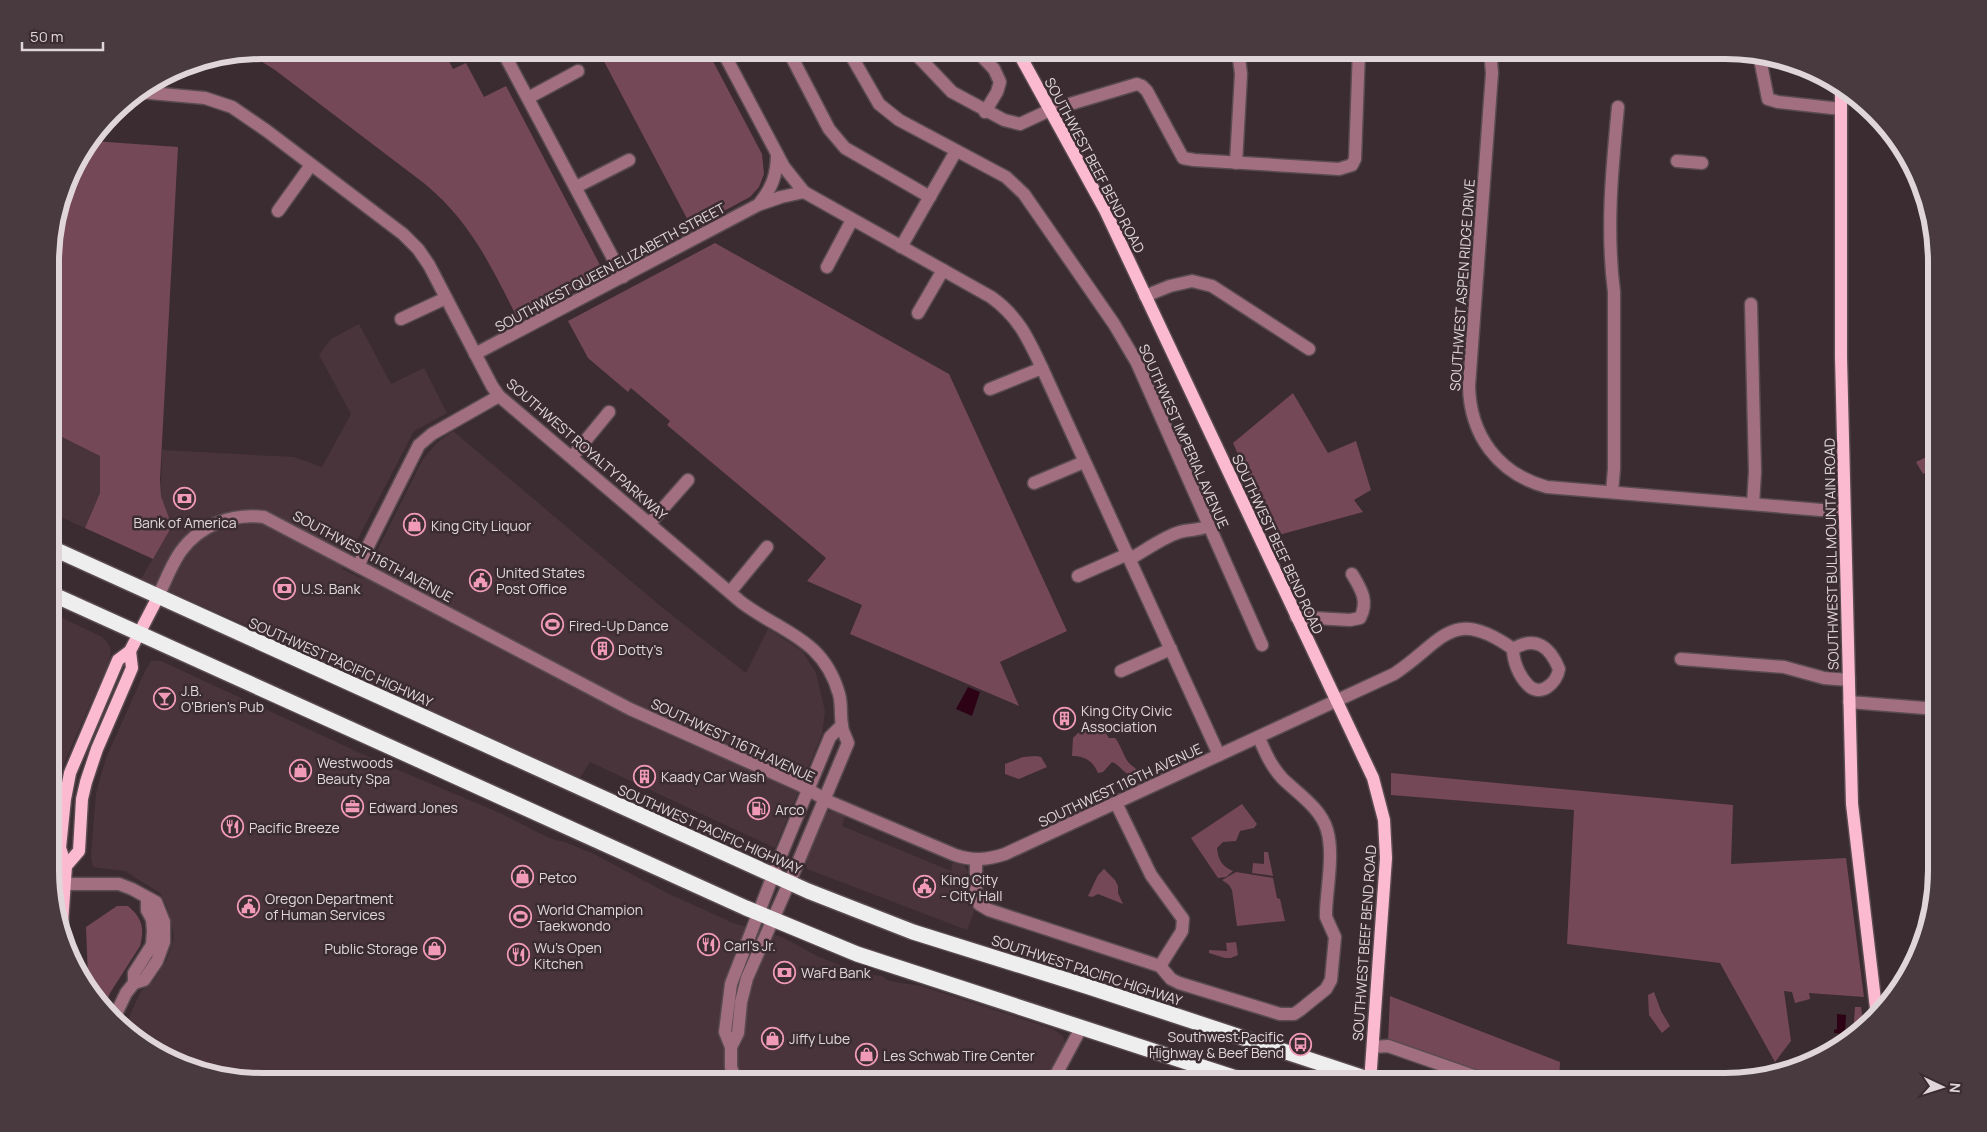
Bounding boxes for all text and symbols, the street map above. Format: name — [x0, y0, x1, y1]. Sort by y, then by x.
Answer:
scale bar — [22, 20, 104, 52]
text: 50 m — [30, 26, 64, 47]
street label: SOUTHWEST BEEF BEND ROAD — [1041, 74, 1149, 256]
street label: SOUTHWEST ASPEN RIDGE DRIVE — [1445, 178, 1479, 392]
street label: SOUTHWEST QUEEN ELIZABETH STREET — [492, 198, 729, 336]
street label: SOUTHWEST IMPERIAL AVENUE — [1135, 341, 1233, 531]
street label: SOUTHWEST ROYALTY PARKWAY — [503, 374, 672, 524]
street label: SOUTHWEST BULL MOUNTAIN ROAD — [1819, 438, 1843, 670]
street label: SOUTHWEST BEEF BEND ROAD — [1228, 451, 1328, 637]
bank icon: Bank of America — [173, 487, 197, 511]
street label: SOUTHWEST 116TH AVENUE — [290, 506, 456, 606]
place label: Bank of America — [133, 513, 237, 532]
shop icon: King City Liquor — [403, 513, 427, 537]
place label: King City Liquor — [431, 516, 531, 535]
place label: United States Post Office — [496, 563, 585, 598]
public building icon: United States Post Office — [468, 568, 492, 592]
bank icon: U.S. Bank — [273, 576, 297, 600]
place label: U.S. Bank — [301, 579, 361, 598]
street label: SOUTHWEST PACIFIC HIGHWAY — [246, 613, 436, 711]
sports icon: Fired-Up Dance — [541, 613, 565, 637]
place label: Fired-Up Dance — [569, 616, 669, 635]
building icon: Dotty's — [590, 637, 614, 661]
place label: Dotty's — [618, 640, 663, 659]
place label: J.B. O'Brien's Pub — [181, 681, 264, 716]
bar icon: J.B. O'Brien's Pub — [153, 686, 177, 710]
street label: SOUTHWEST 116TH AVENUE — [648, 694, 818, 786]
place label: King City Civic Association — [1081, 701, 1173, 736]
building icon: King City Civic Association — [1053, 706, 1077, 730]
street label: SOUTHWEST 116TH AVENUE — [1035, 739, 1205, 831]
place label: Westwoods Beauty Spa — [317, 753, 393, 788]
shop icon: Westwoods Beauty Spa — [289, 758, 313, 782]
building icon: Kaady Car Wash — [633, 764, 657, 788]
place label: Kaady Car Wash — [661, 767, 765, 786]
street label: SOUTHWEST PACIFIC HIGHWAY — [615, 780, 805, 878]
office icon: Edward Jones — [341, 795, 365, 819]
fuel station icon: Arco — [747, 797, 771, 821]
place label: Edward Jones — [369, 798, 458, 817]
place label: Arco — [775, 800, 805, 819]
restaurant icon: Pacific Breeze — [221, 815, 245, 839]
place label: Pacific Breeze — [249, 818, 340, 837]
street label: SOUTHWEST BEEF BEND ROAD — [1348, 844, 1380, 1042]
shop icon: Petco — [511, 865, 535, 889]
place label: Petco — [539, 868, 577, 887]
place label: King City - City Hall — [941, 870, 1002, 905]
public building icon: King City - City Hall — [913, 875, 937, 899]
place label: Oregon Department of Human Services — [265, 889, 394, 924]
public building icon: Oregon Department of Human Services — [237, 894, 261, 918]
place label: World Champion Taekwondo — [537, 900, 643, 935]
sports icon: World Champion Taekwondo — [509, 905, 533, 929]
street label: SOUTHWEST PACIFIC HIGHWAY — [989, 930, 1185, 1010]
restaurant icon: Carl's Jr. — [696, 933, 720, 957]
shop icon: Public Storage — [422, 936, 446, 960]
place label: Carl's Jr. — [724, 936, 776, 955]
place label: Wu's Open Kitchen — [534, 938, 602, 973]
place label: Public Storage — [325, 939, 418, 958]
restaurant icon: Wu's Open Kitchen — [506, 943, 530, 967]
bank icon: WaFd Bank — [773, 960, 797, 984]
place label: WaFd Bank — [801, 963, 872, 982]
shop icon: Jiffy Lube — [761, 1026, 785, 1050]
place label: Southwest Pacific Highway & Beef Bend — [1149, 1027, 1284, 1062]
place label: Jiffy Lube — [789, 1029, 850, 1048]
bus stop icon: Southwest Pacific Highway & Beef Bend — [1288, 1032, 1312, 1056]
shop icon: Les Schwab Tire Center — [855, 1043, 879, 1067]
place label: Les Schwab Tire Center — [883, 1046, 1035, 1065]
north arrow — [1917, 1062, 1967, 1112]
text: N — [1946, 1082, 1965, 1094]

